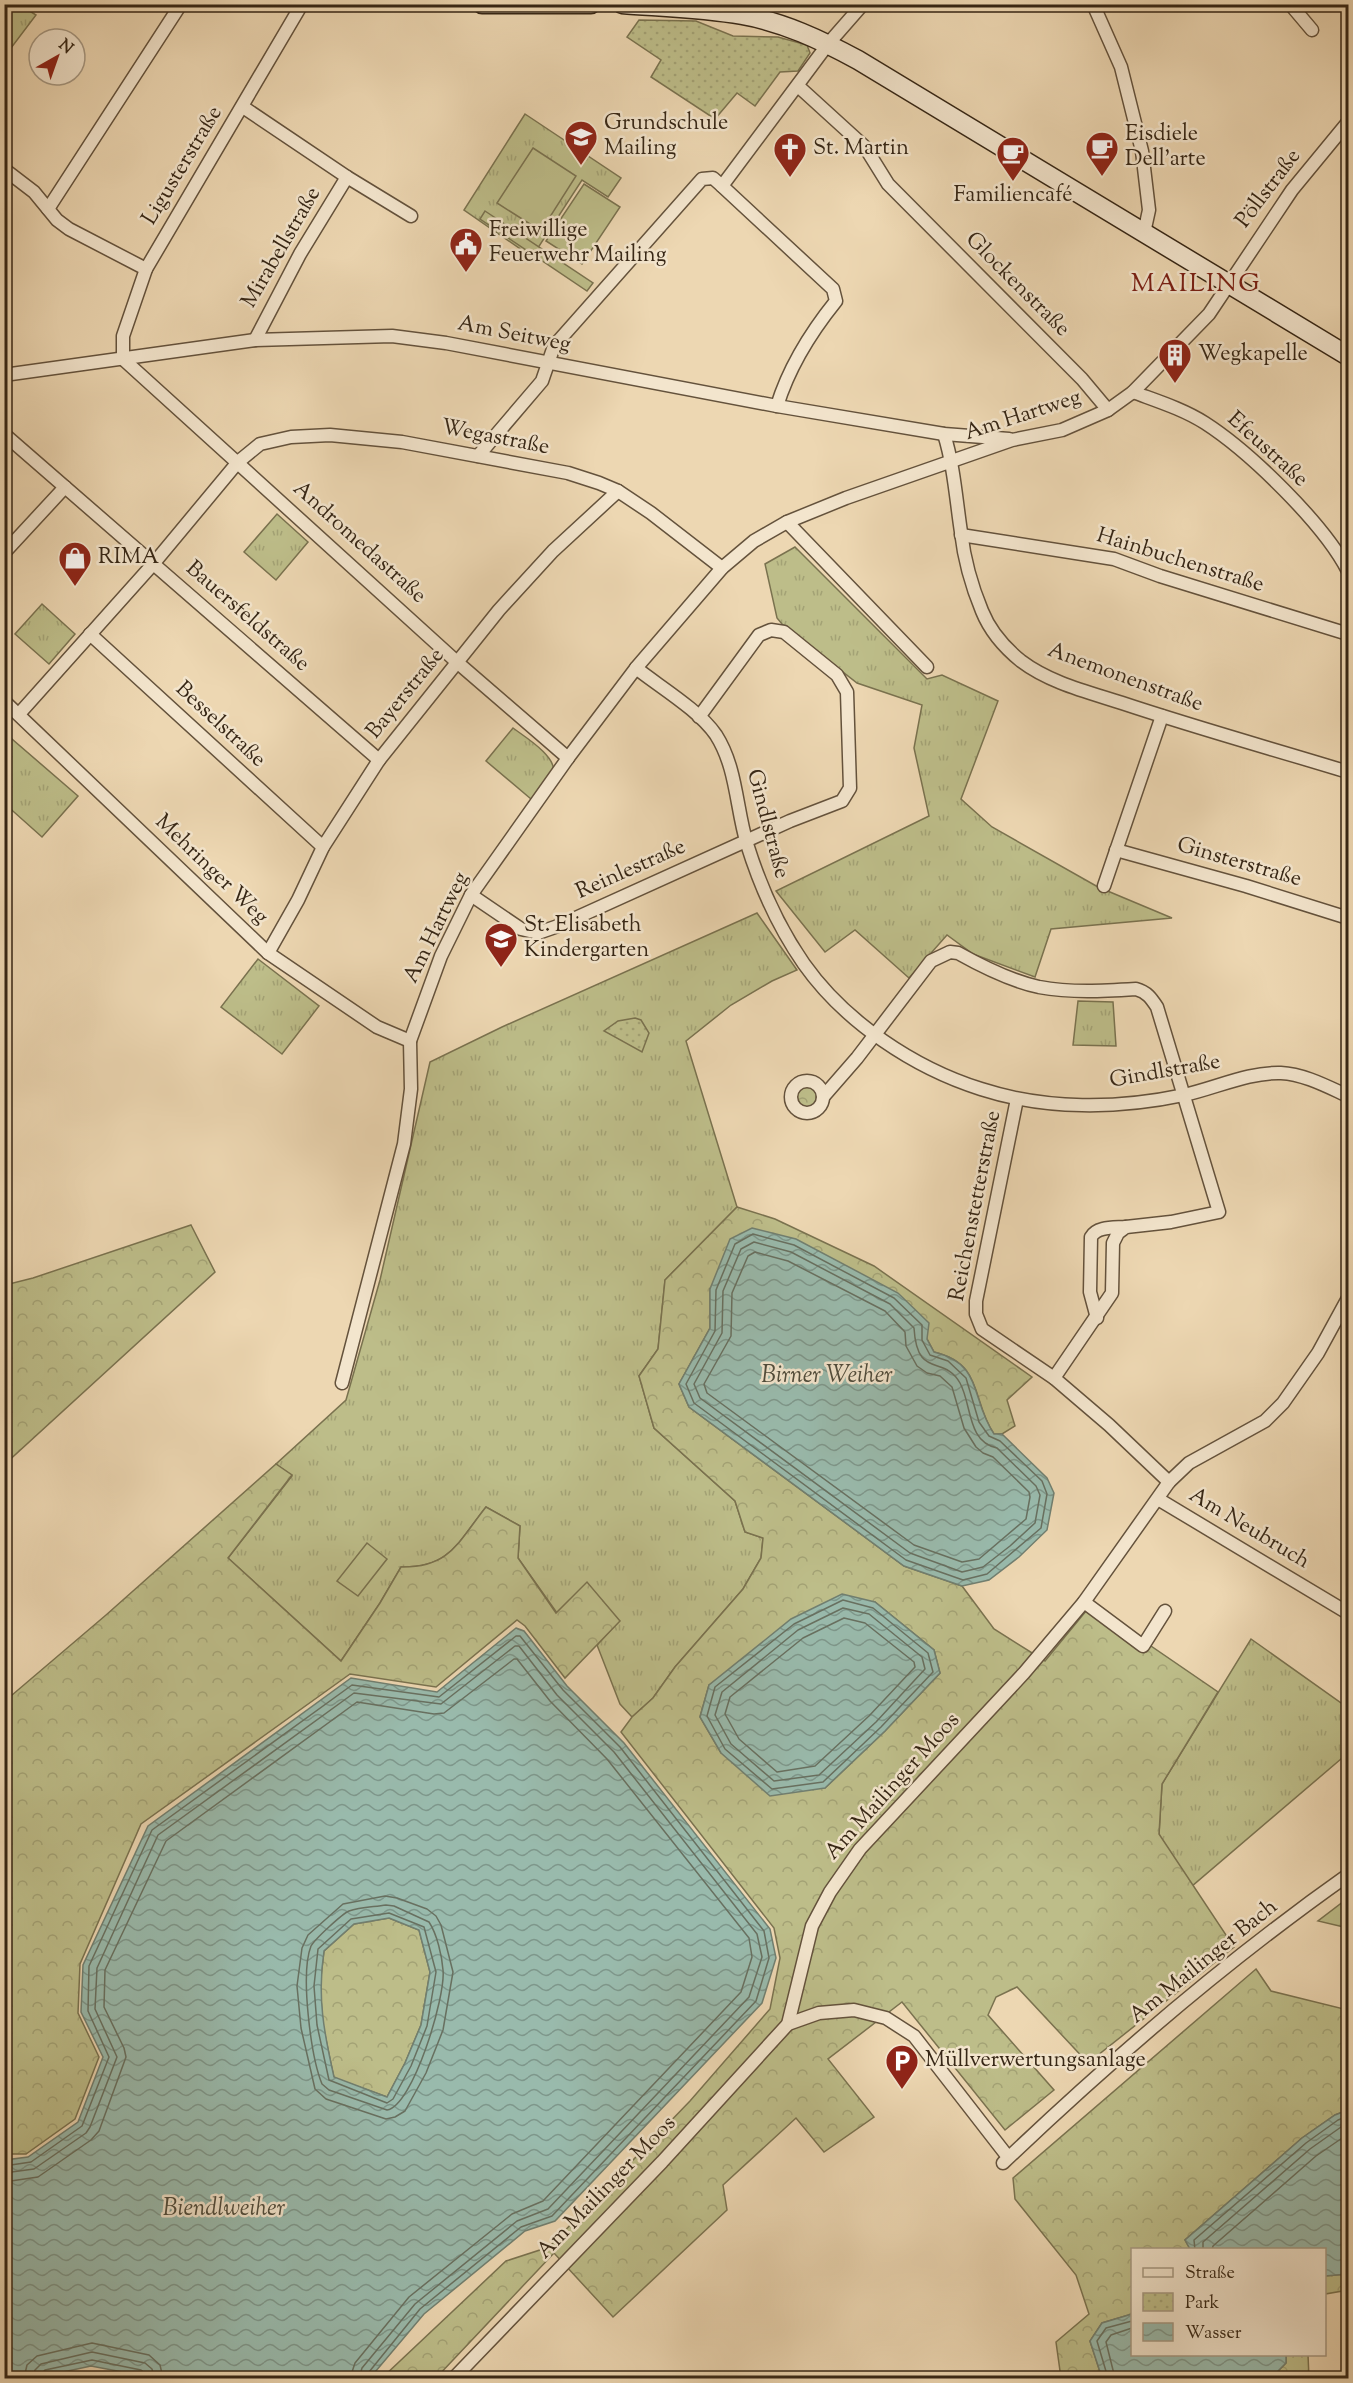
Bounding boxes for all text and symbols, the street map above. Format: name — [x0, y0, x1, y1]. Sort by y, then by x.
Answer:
north arrow — [27, 27, 87, 87]
text: N — [53, 35, 77, 60]
street label: Ligusterstraße — [135, 100, 231, 232]
place label: Grundschule Mailing — [604, 108, 728, 165]
school or university icon: Grundschule Mailing — [563, 119, 599, 166]
place label: Eisdiele Dell'arte — [1125, 119, 1206, 176]
cafe icon: Eisdiele Dell'arte — [1084, 130, 1120, 177]
church icon: St. Martin — [772, 131, 808, 178]
place label: St. Martin — [813, 133, 909, 165]
cafe icon: Familiencafé — [995, 135, 1031, 182]
street label: Pöllstraße — [1229, 143, 1309, 235]
place label: Familiencafé — [953, 180, 1073, 212]
street label: Mirabellstraße — [234, 181, 330, 315]
place label: Freiwillige Feuerwehr Mailing — [489, 215, 667, 272]
street label: Glockenstraße — [957, 225, 1077, 345]
public building icon: Freiwillige Feuerwehr Mailing — [448, 226, 484, 273]
district label: MAILING — [1131, 266, 1261, 303]
street label: Am Seitweg — [455, 308, 574, 362]
building icon: Wegkapelle — [1157, 337, 1193, 384]
place label: Wegkapelle — [1198, 339, 1308, 371]
street label: Am Hartweg — [961, 382, 1086, 450]
street label: Efeustraße — [1219, 405, 1315, 495]
street label: Wegastraße — [438, 412, 552, 464]
street label: Andromedastraße — [285, 474, 433, 612]
street label: Hainbuchenstraße — [1092, 520, 1268, 602]
shop icon: RIMA — [57, 540, 93, 587]
place label: RIMA — [98, 542, 159, 574]
street label: Bauersfeldstraße — [178, 554, 316, 680]
street label: Anemonenstraße — [1043, 635, 1207, 721]
street label: Bayerstraße — [359, 642, 453, 746]
street label: Besselstraße — [167, 674, 273, 776]
street label: Gindlstraße — [737, 766, 797, 882]
street label: Mehringer Weg — [147, 807, 275, 933]
street label: Ginsterstraße — [1173, 830, 1305, 896]
street label: Reinlestraße — [571, 832, 691, 908]
street label: Am Hartweg — [396, 867, 478, 989]
place label: St. Elisabeth Kindergarten — [524, 910, 649, 967]
school or university icon: St. Elisabeth Kindergarten — [483, 921, 519, 968]
street label: Gindlstraße — [1107, 1047, 1223, 1097]
street label: Reichenstetterstraße — [942, 1108, 1010, 1304]
water label: Birner Weiher — [761, 1359, 893, 1393]
street label: Am Neubruch — [1182, 1480, 1316, 1578]
street label: Am Mailinger Moos — [818, 1706, 968, 1868]
street label: Am Mailinger Bach — [1123, 1892, 1285, 2032]
parking icon: Müllverwertungsanlage — [884, 2043, 920, 2090]
place label: Müllverwertungsanlage — [925, 2045, 1146, 2077]
street label: Am Mailinger Moos — [530, 2109, 684, 2267]
water label: Biendlweiher — [163, 2192, 286, 2226]
legend — [1131, 2248, 1326, 2356]
text: Straße — [1185, 2261, 1235, 2287]
text: Park — [1185, 2291, 1220, 2317]
text: Wasser — [1185, 2321, 1242, 2347]

